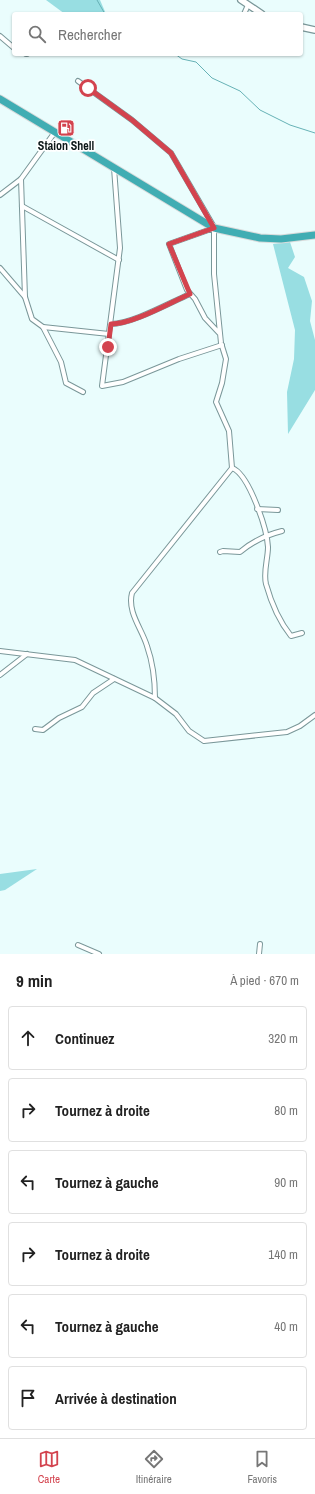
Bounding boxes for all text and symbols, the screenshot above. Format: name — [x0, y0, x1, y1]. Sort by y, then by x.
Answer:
search box — [12, 12, 303, 56]
icon: search — [26, 23, 48, 45]
text: Rechercher — [58, 24, 122, 45]
route start — [79, 79, 97, 97]
fuel station icon: Staion Shell — [56, 118, 76, 138]
place label: Staion Shell — [38, 138, 94, 154]
route end — [99, 338, 117, 356]
text: 9 min — [16, 969, 52, 992]
text: À pied · 670 m — [230, 972, 299, 989]
icon: ahead — [17, 1027, 39, 1049]
text: Continuez — [55, 1028, 114, 1049]
text: 320 m — [268, 1030, 298, 1047]
icon: right — [17, 1099, 39, 1121]
text: Tournez à droite — [55, 1100, 150, 1121]
text: 80 m — [274, 1102, 298, 1119]
icon: left — [17, 1171, 39, 1193]
text: Tournez à gauche — [55, 1172, 159, 1193]
text: 90 m — [274, 1174, 298, 1191]
icon: right — [17, 1243, 39, 1265]
text: Tournez à droite — [55, 1244, 150, 1265]
text: 140 m — [268, 1246, 298, 1263]
icon: left — [17, 1315, 39, 1337]
text: Tournez à gauche — [55, 1316, 159, 1337]
text: 40 m — [274, 1318, 298, 1335]
icon: arrive — [17, 1387, 39, 1409]
text: Arrivée à destination — [55, 1388, 177, 1409]
tab: Carte — [38, 1448, 60, 1486]
tab: Itinéraire — [136, 1448, 172, 1486]
tab: Favoris — [247, 1448, 277, 1486]

